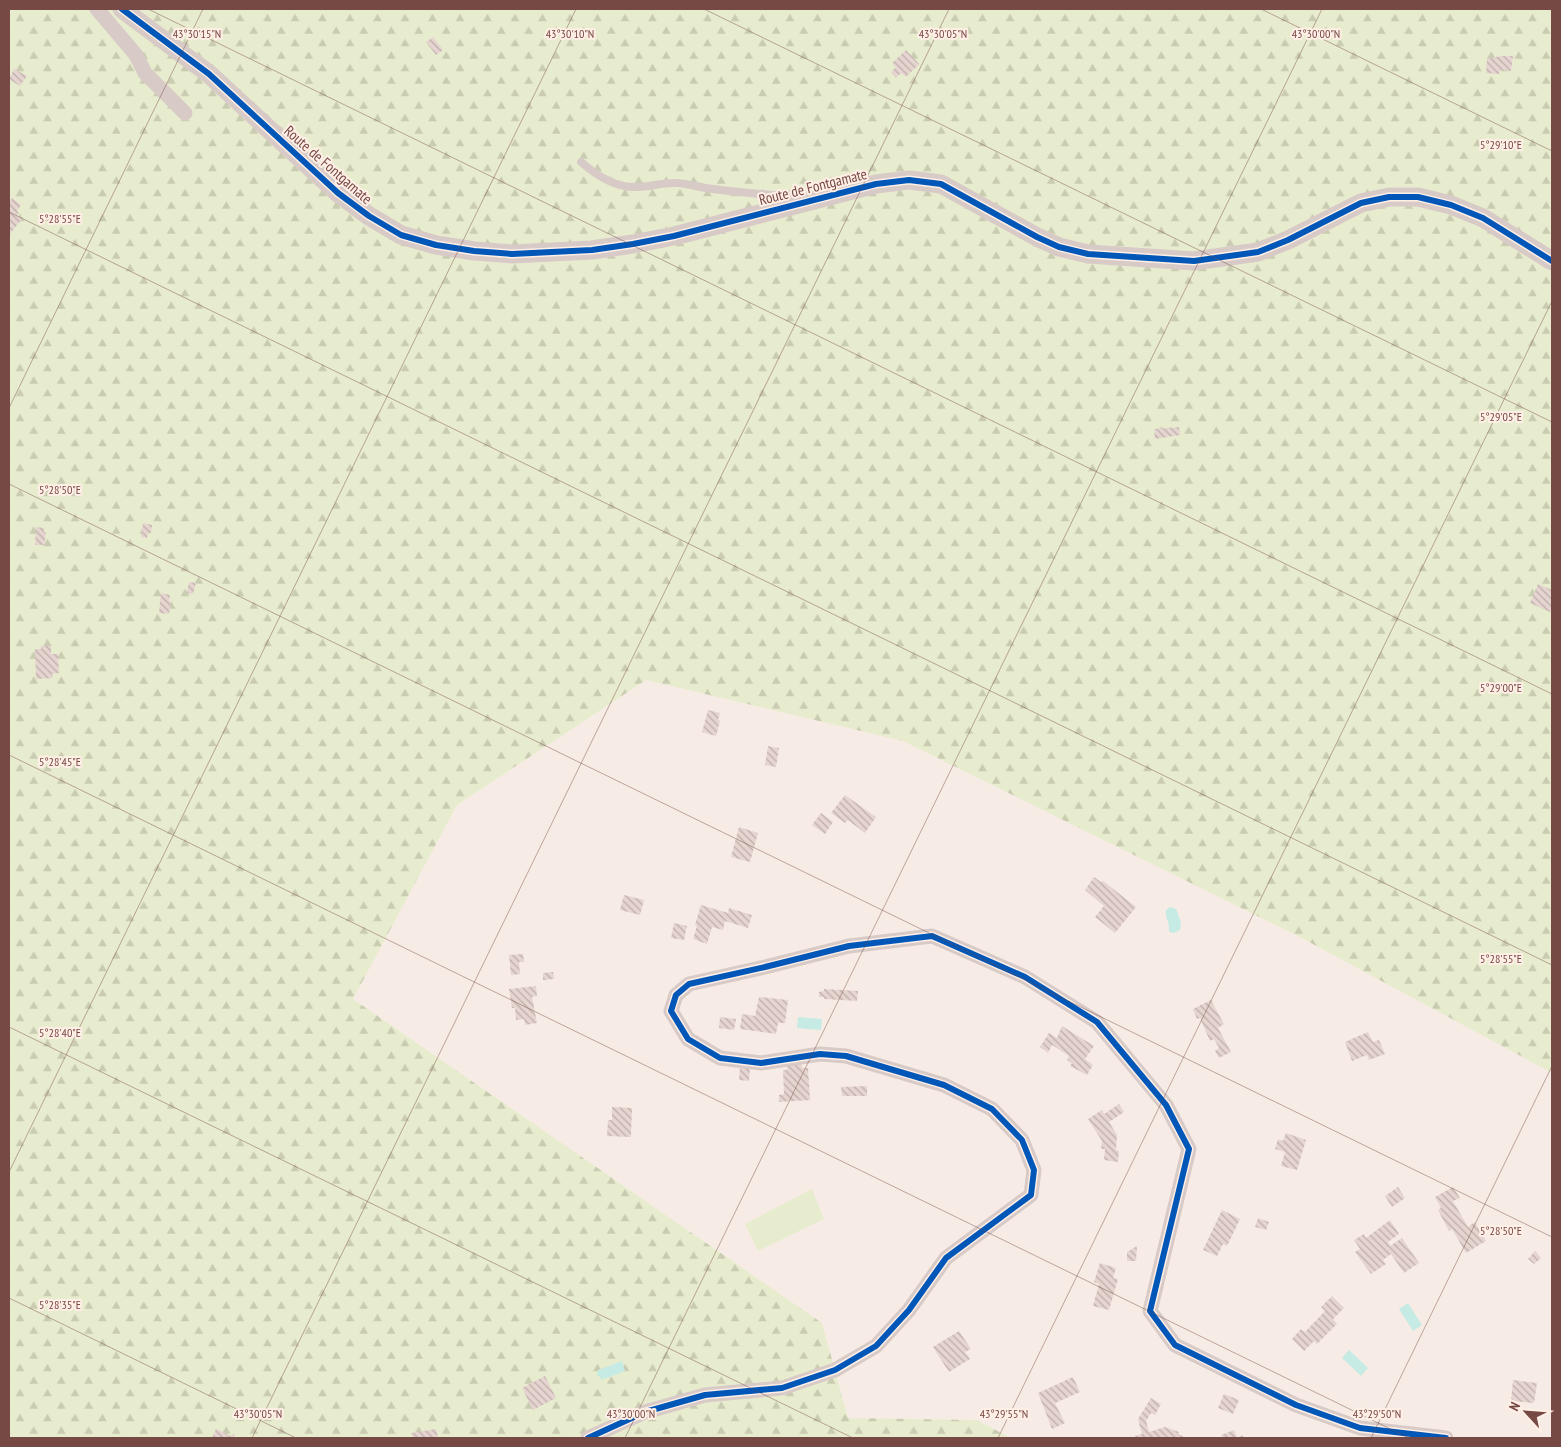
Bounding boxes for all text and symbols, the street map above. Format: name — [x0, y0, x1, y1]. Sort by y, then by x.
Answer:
text: 43°30'15"N — [173, 26, 221, 41]
text: 43°30'10"N — [546, 26, 594, 41]
text: 43°30'05"N — [919, 26, 967, 41]
text: 43°30'00"N — [1292, 26, 1340, 41]
street label: Route de Fontgamate — [280, 121, 376, 208]
text: 5°29'10"E — [1480, 137, 1522, 152]
street label: Route de Fontgamate — [757, 164, 869, 209]
text: 5°28'55"E — [39, 211, 81, 226]
text: 5°29'05"E — [1480, 409, 1522, 424]
text: 5°28'50"E — [39, 482, 81, 497]
text: 5°29'00"E — [1480, 680, 1522, 695]
text: 5°28'45"E — [39, 754, 81, 769]
text: 5°28'55"E — [1480, 951, 1522, 966]
text: 5°28'40"E — [39, 1025, 81, 1040]
text: 5°28'50"E — [1480, 1223, 1522, 1238]
text: 5°28'35"E — [39, 1297, 81, 1312]
north arrow — [1501, 1387, 1551, 1437]
text: N — [1505, 1399, 1524, 1414]
text: 43°30'05"N — [234, 1406, 282, 1421]
text: 43°30'00"N — [607, 1406, 655, 1421]
text: 43°29'55"N — [980, 1406, 1028, 1421]
text: 43°29'50"N — [1353, 1406, 1401, 1421]

